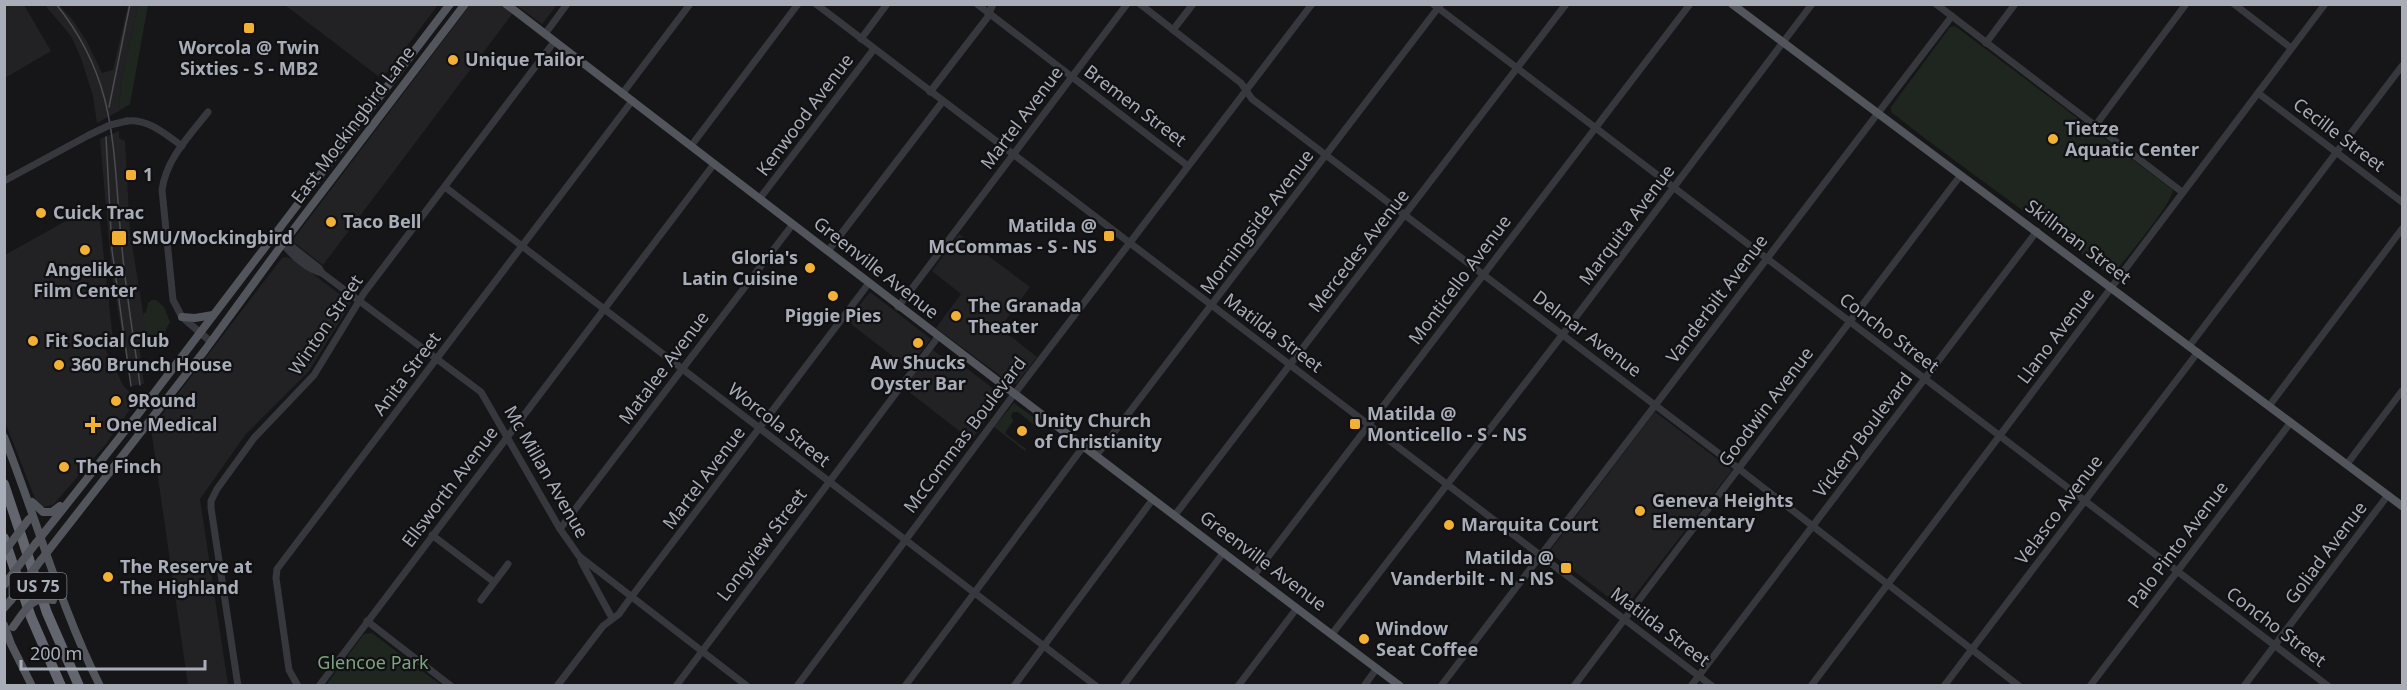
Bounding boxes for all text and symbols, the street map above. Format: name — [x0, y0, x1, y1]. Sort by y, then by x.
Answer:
marker: Worcola @ Twin Sixties - S - MB2 — [242, 21, 256, 35]
place label: Worcola @ Twin Sixties - S - MB2 — [179, 35, 319, 80]
street label: East Mockingbird Lane — [285, 41, 419, 208]
place label: Unique Tailor — [465, 47, 584, 71]
street label: Kenwood Avenue — [750, 48, 858, 180]
marker: Unique Tailor — [446, 53, 460, 67]
street label: Bremen Street — [1080, 59, 1192, 152]
street label: Martel Avenue — [975, 61, 1068, 174]
street label: Cecille Street — [2289, 92, 2391, 177]
place label: Tietze Aquatic Center — [2065, 116, 2199, 161]
marker: Tietze Aquatic Center — [2046, 132, 2060, 146]
street label: Morningside Avenue — [1194, 144, 1318, 298]
street label: Marquita Avenue — [1573, 159, 1679, 289]
place label: 1 — [143, 162, 153, 186]
marker: 1 — [124, 168, 138, 182]
street label: Mercedes Avenue — [1303, 184, 1414, 317]
street label: Skillman Street — [2021, 194, 2137, 289]
place label: Cuick Trac — [53, 200, 144, 224]
marker: Cuick Trac — [34, 206, 48, 220]
place label: Taco Bell — [343, 209, 421, 233]
street label: Monticello Avenue — [1403, 210, 1516, 349]
street label: Greenville Avenue — [809, 211, 944, 324]
place label: Matilda @ McCommas - S - NS — [928, 213, 1097, 258]
marker: Taco Bell — [324, 215, 338, 229]
place label: SMU/Mockingbird — [132, 225, 293, 249]
marker: SMU/Mockingbird — [110, 229, 128, 247]
marker: Matilda @ McCommas - S - NS — [1102, 229, 1116, 243]
street label: Vanderbilt Avenue — [1660, 229, 1772, 368]
marker: Angelika Film Center — [78, 243, 92, 257]
place label: Gloria's Latin Cuisine — [682, 245, 798, 290]
place label: Angelika Film Center — [33, 257, 137, 302]
marker: Gloria's Latin Cuisine — [803, 261, 817, 275]
street label: Winton Street — [283, 269, 368, 379]
street label: Llano Avenue — [2011, 283, 2099, 388]
street label: Delmar Avenue — [1528, 284, 1647, 382]
street label: Matilda Street — [1219, 287, 1328, 378]
street label: Concho Street — [1835, 287, 1945, 378]
marker: Piggie Pies — [826, 289, 840, 303]
place label: The Granada Theater — [968, 293, 1082, 338]
place label: Piggie Pies — [785, 303, 881, 327]
street label: Matalee Avenue — [613, 306, 714, 429]
marker: The Granada Theater — [949, 309, 963, 323]
street label: Anita Street — [367, 326, 446, 420]
place label: Fit Social Club — [45, 328, 169, 352]
marker: Fit Social Club — [26, 334, 40, 348]
marker: Aw Shucks Oyster Bar — [911, 336, 925, 350]
street label: Goodwin Avenue — [1712, 342, 1818, 471]
place label: Aw Shucks Oyster Bar — [870, 350, 966, 395]
street label: McCommas Boulevard — [897, 351, 1031, 517]
place label: 360 Brunch House — [71, 352, 232, 376]
marker: 360 Brunch House — [52, 358, 66, 372]
street label: Vickery Boulevard — [1807, 367, 1917, 502]
street label: Worcola Street — [724, 377, 836, 472]
place label: 9Round — [128, 388, 196, 412]
marker: 9Round — [109, 394, 123, 408]
street label: Mc Millan Avenue — [499, 401, 595, 542]
place label: Matilda @ Monticello - S - NS — [1367, 401, 1527, 446]
place label: Unity Church of Christianity — [1034, 408, 1162, 453]
place label: One Medical — [106, 412, 217, 436]
marker: One Medical — [84, 416, 102, 434]
marker: Matilda @ Monticello - S - NS — [1348, 417, 1362, 431]
street label: Ellsworth Avenue — [396, 421, 503, 552]
street label: Martel Avenue — [657, 421, 750, 534]
marker: Unity Church of Christianity — [1015, 424, 1029, 438]
street label: Velasco Avenue — [2009, 450, 2107, 569]
place label: The Finch — [76, 454, 161, 478]
marker: The Finch — [57, 460, 71, 474]
street label: Palo Pinto Avenue — [2122, 476, 2233, 613]
street label: Longview Street — [711, 483, 812, 606]
place label: Geneva Heights Elementary — [1652, 488, 1793, 533]
street label: Goliad Avenue — [2279, 496, 2372, 608]
marker: Geneva Heights Elementary — [1633, 504, 1647, 518]
street label: Greenville Avenue — [1195, 505, 1332, 616]
place label: Marquita Court — [1461, 512, 1599, 536]
marker: Marquita Court — [1442, 518, 1456, 532]
place label: Matilda @ Vanderbilt - N - NS — [1391, 545, 1554, 590]
place label: The Reserve at The Highland — [120, 554, 252, 599]
marker: Matilda @ Vanderbilt - N - NS — [1559, 561, 1573, 575]
marker: The Reserve at The Highland — [101, 570, 115, 584]
road number: US 75 — [9, 573, 66, 599]
street label: Matilda Street — [1606, 581, 1715, 672]
street label: Concho Street — [2222, 581, 2332, 672]
place label: Window Seat Coffee — [1376, 616, 1478, 661]
marker: Window Seat Coffee — [1357, 632, 1371, 646]
scale bar — [21, 633, 206, 671]
text: 200 m — [30, 641, 82, 665]
park label: Glencoe Park — [317, 650, 429, 674]

